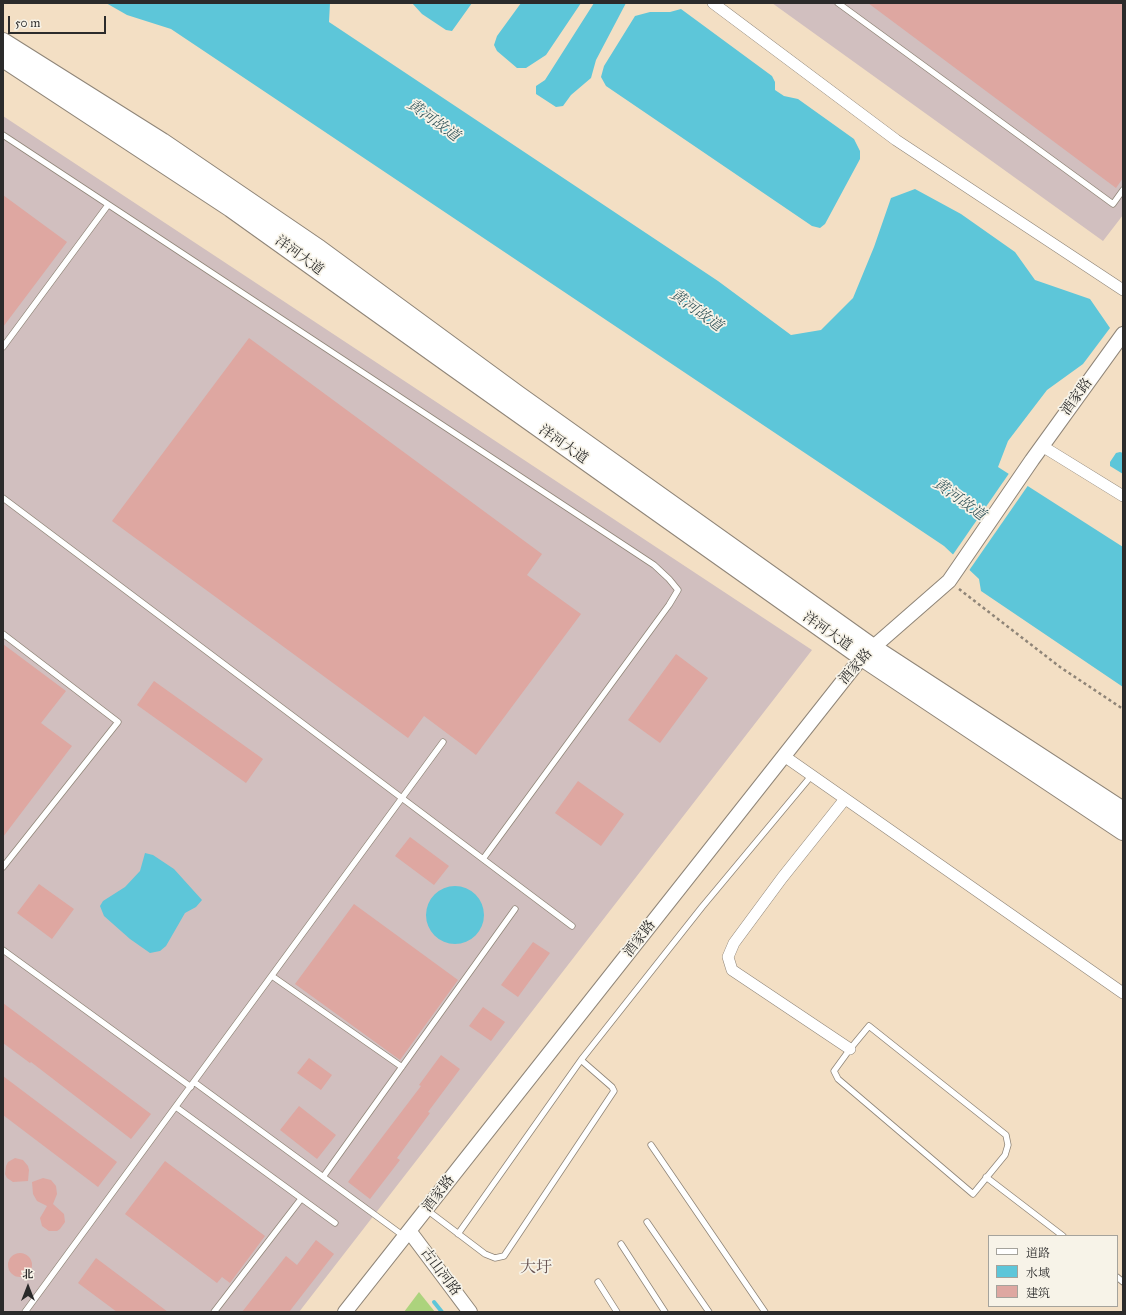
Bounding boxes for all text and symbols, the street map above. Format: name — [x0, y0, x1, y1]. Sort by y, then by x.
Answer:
scale bar — [10, 8, 108, 34]
text: 50 m — [15, 16, 40, 30]
water label: 黄河故道 — [403, 96, 463, 146]
street label: 洋河大道 — [271, 233, 327, 279]
water label: 黄河故道 — [666, 286, 726, 336]
street label: 酒家路 — [1058, 375, 1096, 419]
street label: 洋河大道 — [535, 422, 591, 468]
water label: 黄河故道 — [929, 475, 989, 525]
street label: 洋河大道 — [799, 609, 855, 655]
street label: 酒家路 — [836, 646, 876, 688]
street label: 酒家路 — [620, 917, 660, 961]
street label: 酒家路 — [419, 1172, 459, 1216]
legend — [988, 1235, 1118, 1307]
street label: 古山河路 — [416, 1245, 464, 1299]
text: 道路 — [1026, 1246, 1050, 1260]
district label: 大圩 — [520, 1258, 552, 1278]
text: 水域 — [1026, 1266, 1050, 1280]
north arrow — [8, 1267, 48, 1307]
text: 北 — [23, 1268, 34, 1281]
text: 建筑 — [1026, 1286, 1050, 1300]

